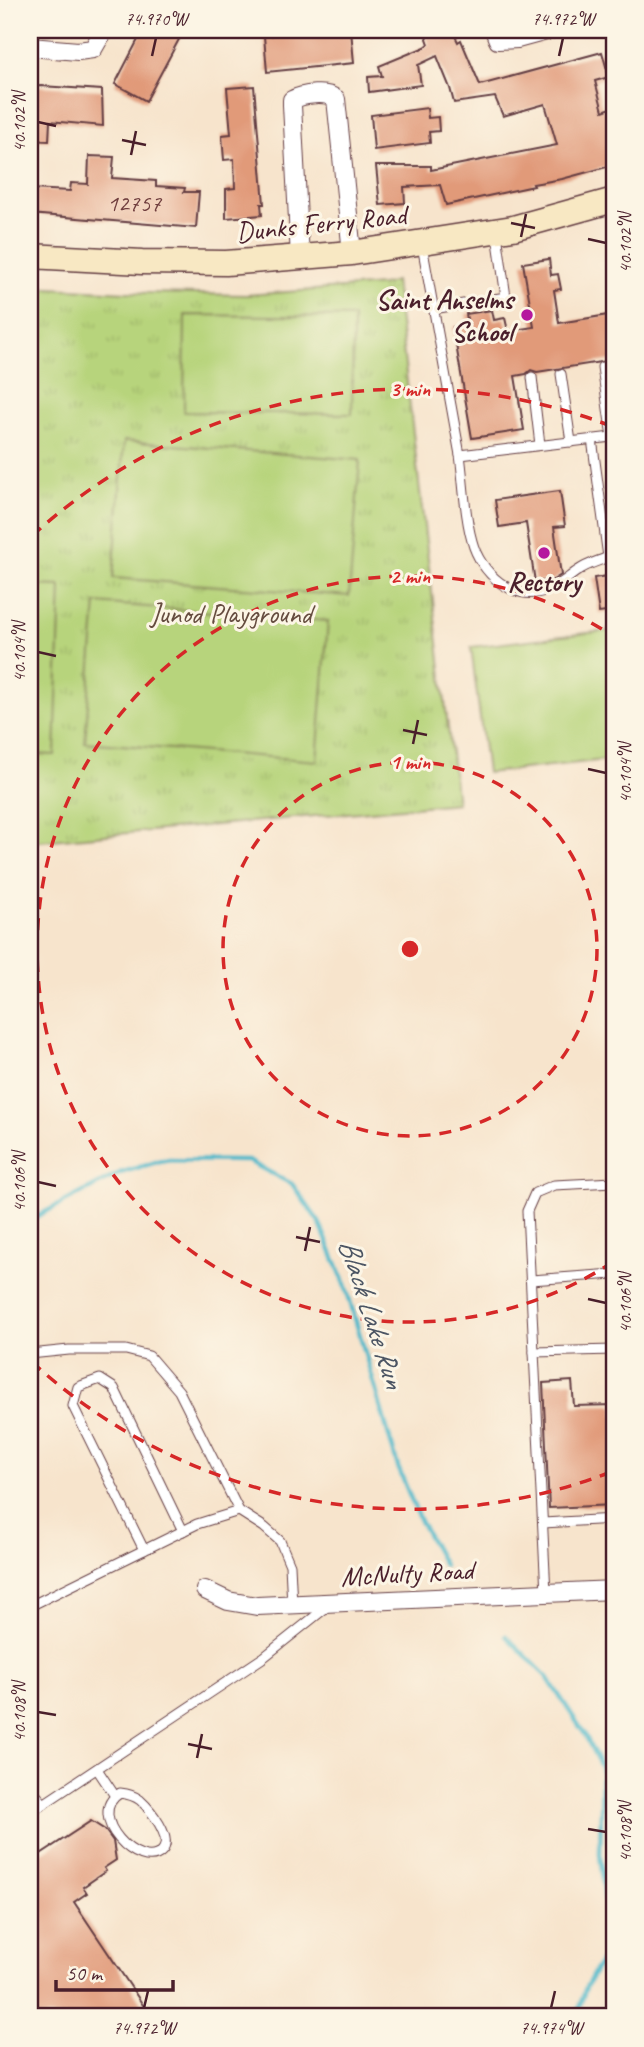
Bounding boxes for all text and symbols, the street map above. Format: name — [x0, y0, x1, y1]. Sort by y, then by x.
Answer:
text: 74.970°W — [125, 8, 190, 30]
text: 74.972°W — [532, 8, 597, 30]
text: 40.102°N — [8, 89, 30, 152]
house number: 12757 — [107, 188, 162, 218]
street label: Dunks Ferry Road — [234, 196, 412, 249]
text: 40.102°N — [614, 210, 636, 273]
place label: Saint Anselms School — [376, 282, 518, 349]
marker: Saint Anselms School — [519, 307, 535, 323]
text: 3 min — [390, 376, 430, 402]
marker: Rectory — [536, 545, 552, 561]
text: 2 min — [390, 563, 430, 589]
place label: Rectory — [507, 564, 583, 599]
park label: Junod Playground — [148, 596, 316, 631]
text: 40.104°N — [8, 619, 30, 682]
text: 40.104°N — [614, 740, 636, 803]
text: 1 min — [390, 749, 430, 775]
centre of rings — [398, 937, 422, 961]
text: 40.106°N — [8, 1149, 30, 1212]
water label: Black Lake Run — [330, 1234, 415, 1395]
text: 40.106°N — [614, 1270, 636, 1333]
street label: McNulty Road — [340, 1552, 478, 1594]
text: 40.108°N — [8, 1679, 30, 1742]
text: 40.108°N — [614, 1799, 636, 1862]
scale bar — [56, 1949, 173, 1993]
text: 50 m — [66, 1960, 104, 1986]
text: 74.972°W — [113, 2017, 178, 2039]
text: 74.974°W — [520, 2017, 585, 2039]

